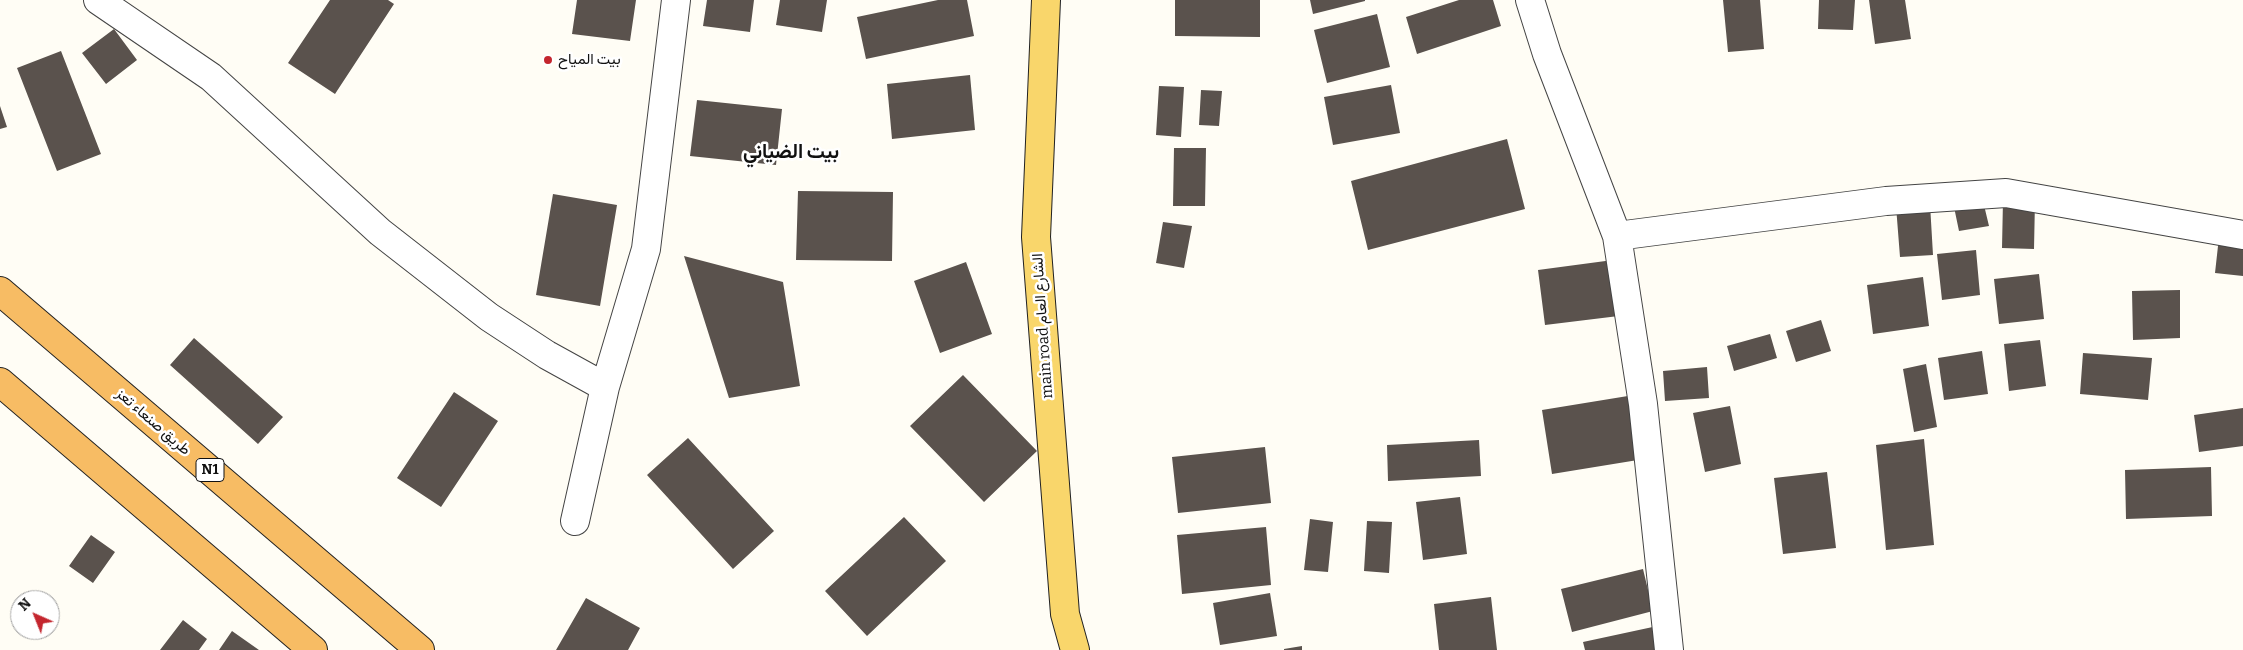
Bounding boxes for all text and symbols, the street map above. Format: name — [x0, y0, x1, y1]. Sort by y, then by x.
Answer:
place label: بيت المياح — [558, 51, 621, 69]
marker: بيت المياح — [542, 54, 554, 66]
district label: بيت الضياني — [743, 140, 839, 164]
street label: main road الشارع العام — [1029, 253, 1057, 399]
street label: طريق صنعاء تعز — [112, 385, 194, 459]
road number: N1 — [196, 458, 224, 482]
north arrow — [10, 590, 60, 640]
text: N — [15, 595, 35, 614]

